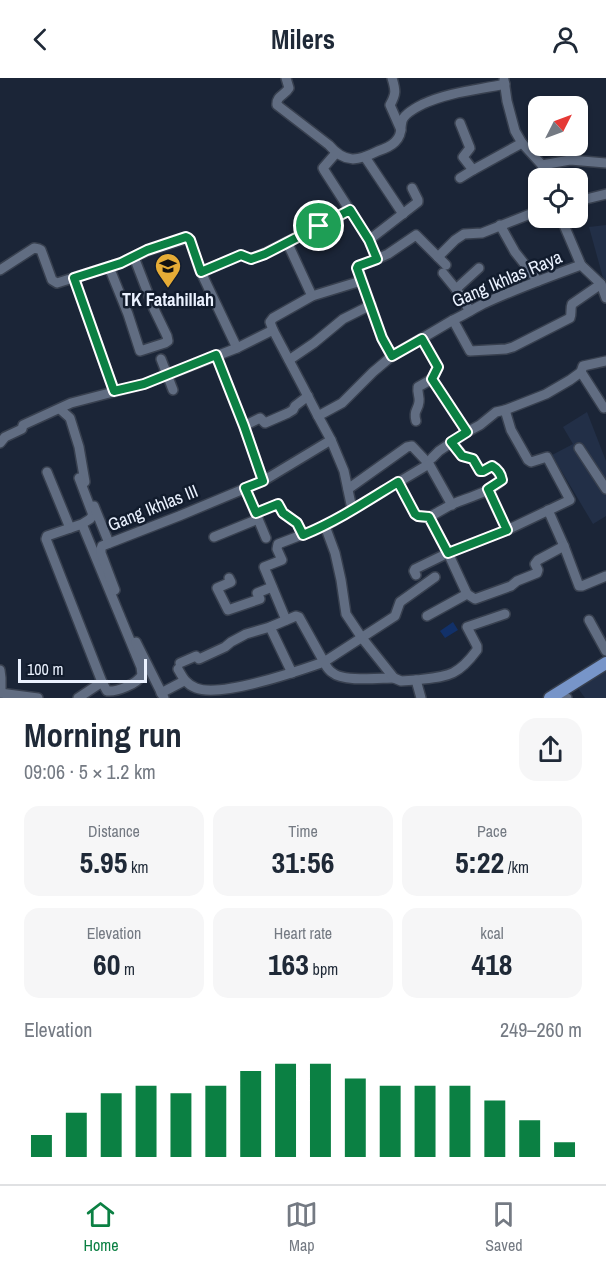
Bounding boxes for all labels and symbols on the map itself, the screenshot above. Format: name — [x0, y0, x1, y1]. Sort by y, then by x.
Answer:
north arrow — [528, 96, 588, 156]
pin — [293, 200, 344, 251]
street label: Gang Ikhlas Raya — [448, 244, 566, 313]
school or university icon: TK Fatahillah — [153, 251, 183, 289]
place label: TK Fatahillah — [122, 287, 214, 312]
street label: Gang Ikhlas III — [104, 478, 202, 537]
scale bar — [18, 656, 147, 684]

